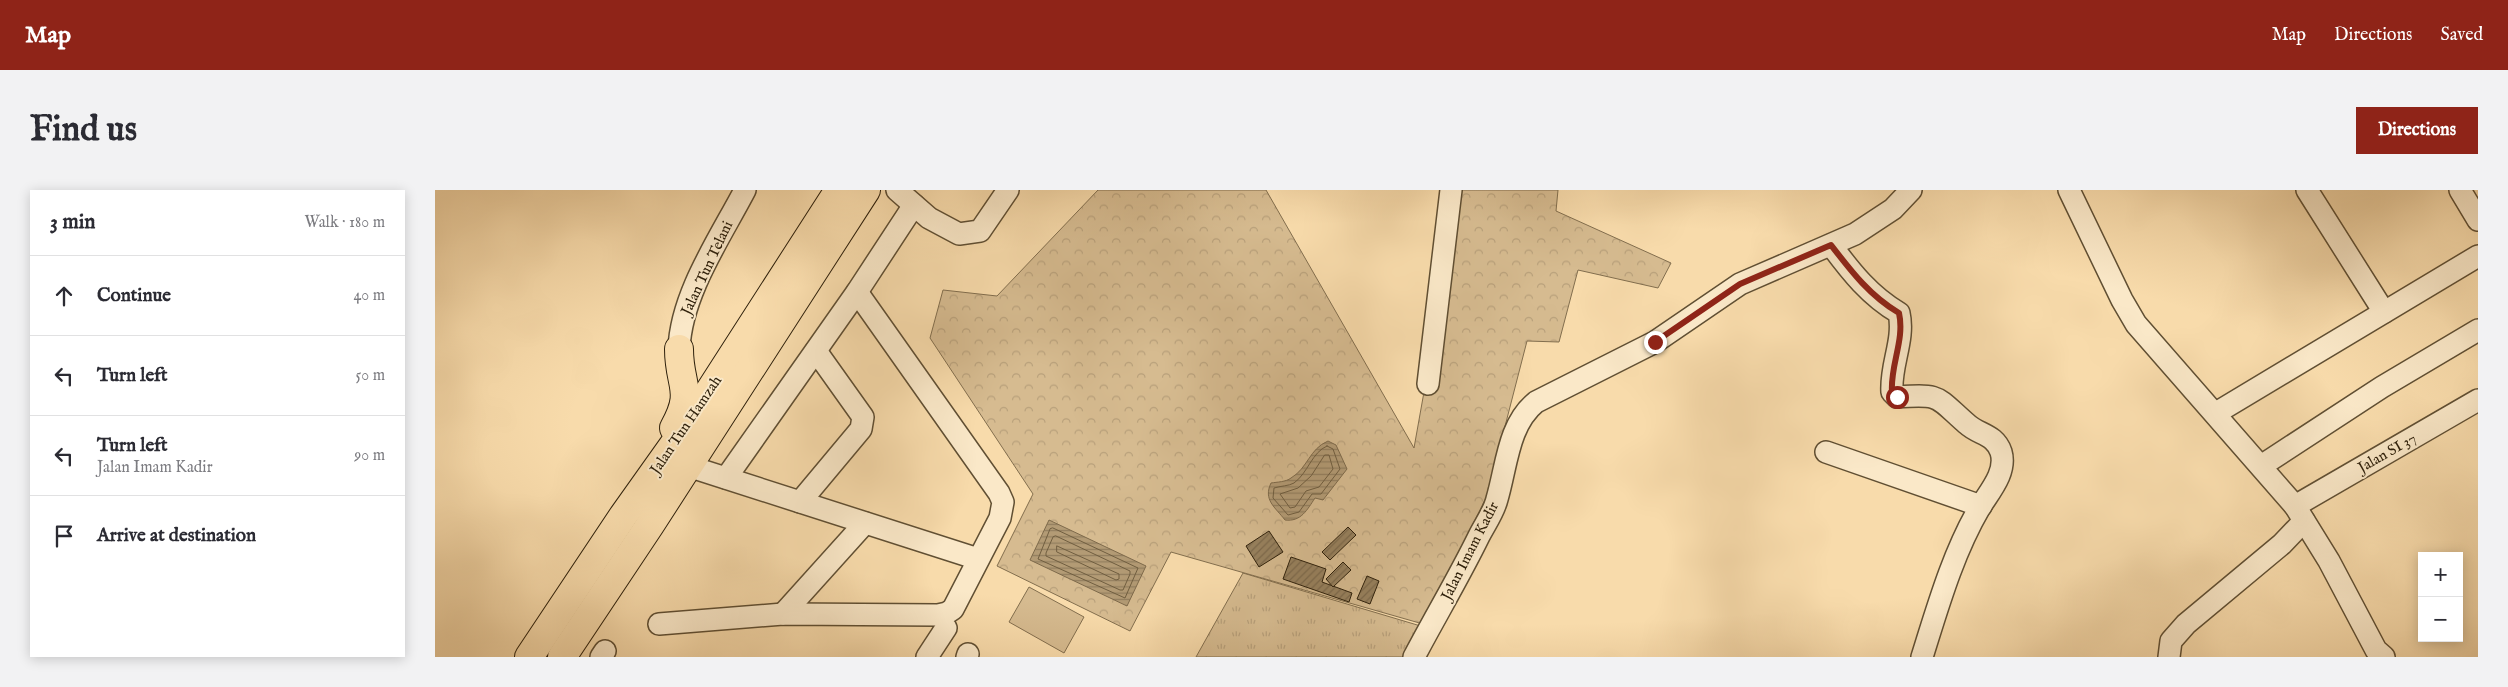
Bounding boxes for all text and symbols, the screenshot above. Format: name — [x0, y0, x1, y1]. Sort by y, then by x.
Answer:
text: Map — [25, 20, 71, 51]
text: Map — [2272, 24, 2306, 47]
text: Directions — [2334, 24, 2412, 47]
text: Saved — [2440, 24, 2483, 47]
button: Directions — [2356, 107, 2478, 154]
text: Find us — [30, 108, 137, 153]
text: 3 min — [50, 209, 95, 236]
text: Walk · 180 m — [304, 213, 385, 233]
street label: Jalan Tun Telani — [676, 218, 737, 320]
icon: ahead — [50, 282, 78, 310]
text: Continue — [97, 284, 171, 308]
text: 40 m — [353, 286, 385, 306]
route end — [1644, 331, 1667, 354]
icon: left — [50, 362, 78, 390]
text: Turn left — [97, 364, 168, 388]
text: 50 m — [356, 366, 385, 386]
street label: Jalan Tun Hamzah — [645, 372, 726, 480]
route start — [1886, 386, 1909, 409]
street label: Jalan SI 37 — [2353, 429, 2420, 478]
text: Turn left — [97, 434, 168, 458]
icon: left — [50, 442, 78, 470]
text: 90 m — [354, 446, 385, 466]
text: Jalan Imam Kadir — [97, 458, 213, 478]
street label: Jalan Imam Kadir — [1436, 498, 1503, 605]
icon: arrive — [50, 522, 78, 550]
text: Arrive at destination — [97, 524, 256, 548]
map controls — [2418, 552, 2463, 642]
button: + — [2418, 552, 2463, 597]
button: − — [2418, 597, 2463, 642]

